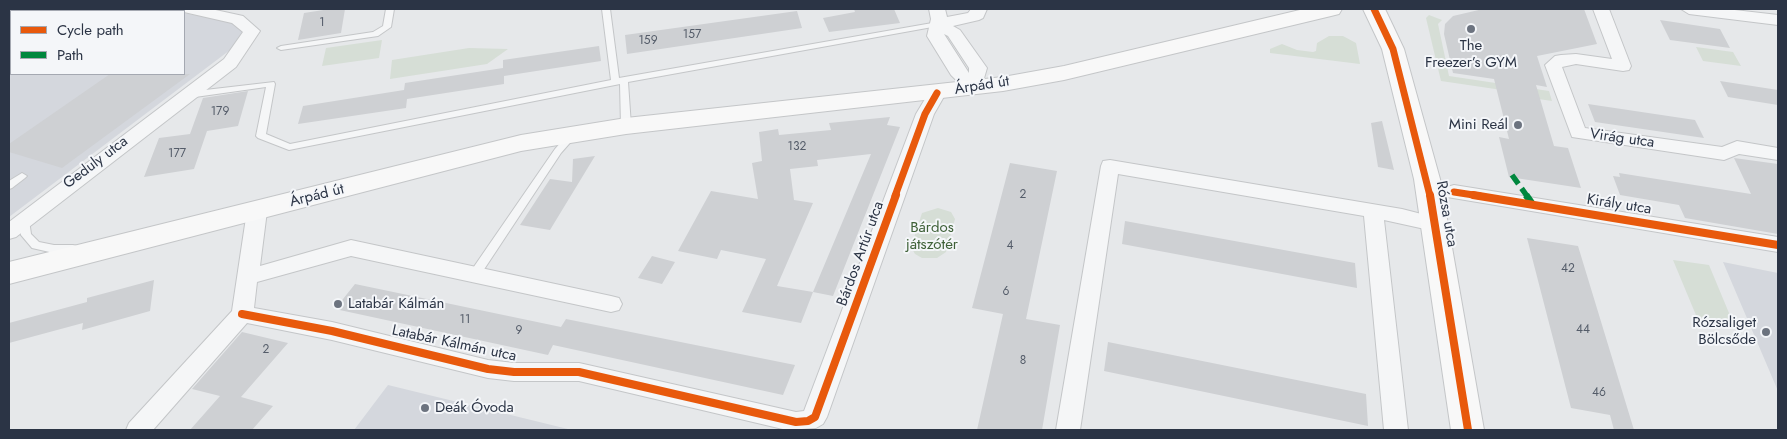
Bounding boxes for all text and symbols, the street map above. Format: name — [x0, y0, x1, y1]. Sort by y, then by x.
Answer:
legend — [10, 10, 185, 75]
house number: 1 — [319, 16, 325, 30]
text: Cycle path — [57, 19, 124, 41]
marker: The Freezer’s GYM — [1465, 23, 1477, 35]
house number: 157 — [683, 28, 701, 42]
house number: 159 — [638, 34, 658, 48]
place label: The Freezer’s GYM — [1425, 37, 1517, 72]
text: Path — [57, 44, 83, 66]
street label: Árpád út — [953, 73, 1011, 99]
house number: 179 — [211, 105, 229, 119]
place label: Mini Reál — [1449, 116, 1508, 134]
marker: Mini Reál — [1512, 119, 1524, 131]
street label: Virág utca — [1588, 126, 1656, 152]
street label: Geduly utca — [60, 133, 132, 193]
house number: 132 — [788, 140, 806, 154]
house number: 177 — [168, 147, 186, 161]
street label: Rózsa utca — [1431, 180, 1461, 248]
street label: Árpád út — [288, 181, 346, 211]
house number: 2 — [1020, 188, 1026, 202]
street label: Király utca — [1585, 191, 1653, 219]
street label: Bárdos Artúr utca — [834, 199, 888, 309]
park label: Bárdos játszótér — [906, 219, 958, 254]
house number: 4 — [1007, 239, 1013, 253]
house number: 42 — [1561, 262, 1575, 276]
house number: 6 — [1003, 285, 1009, 299]
place label: Latabár Kálmán — [348, 295, 444, 313]
marker: Latabár Kálmán — [332, 298, 344, 310]
house number: 11 — [460, 313, 470, 327]
place label: Rózsaliget Bölcsőde — [1692, 314, 1756, 349]
street label: Latabár Kálmán utca — [390, 322, 518, 366]
house number: 44 — [1576, 323, 1590, 337]
house number: 9 — [516, 324, 522, 338]
marker: Rózsaliget Bölcsőde — [1760, 326, 1772, 338]
house number: 2 — [263, 343, 269, 357]
house number: 8 — [1020, 354, 1026, 368]
house number: 46 — [1592, 386, 1606, 400]
place label: Deák Óvoda — [435, 399, 514, 417]
marker: Deák Óvoda — [419, 402, 431, 414]

